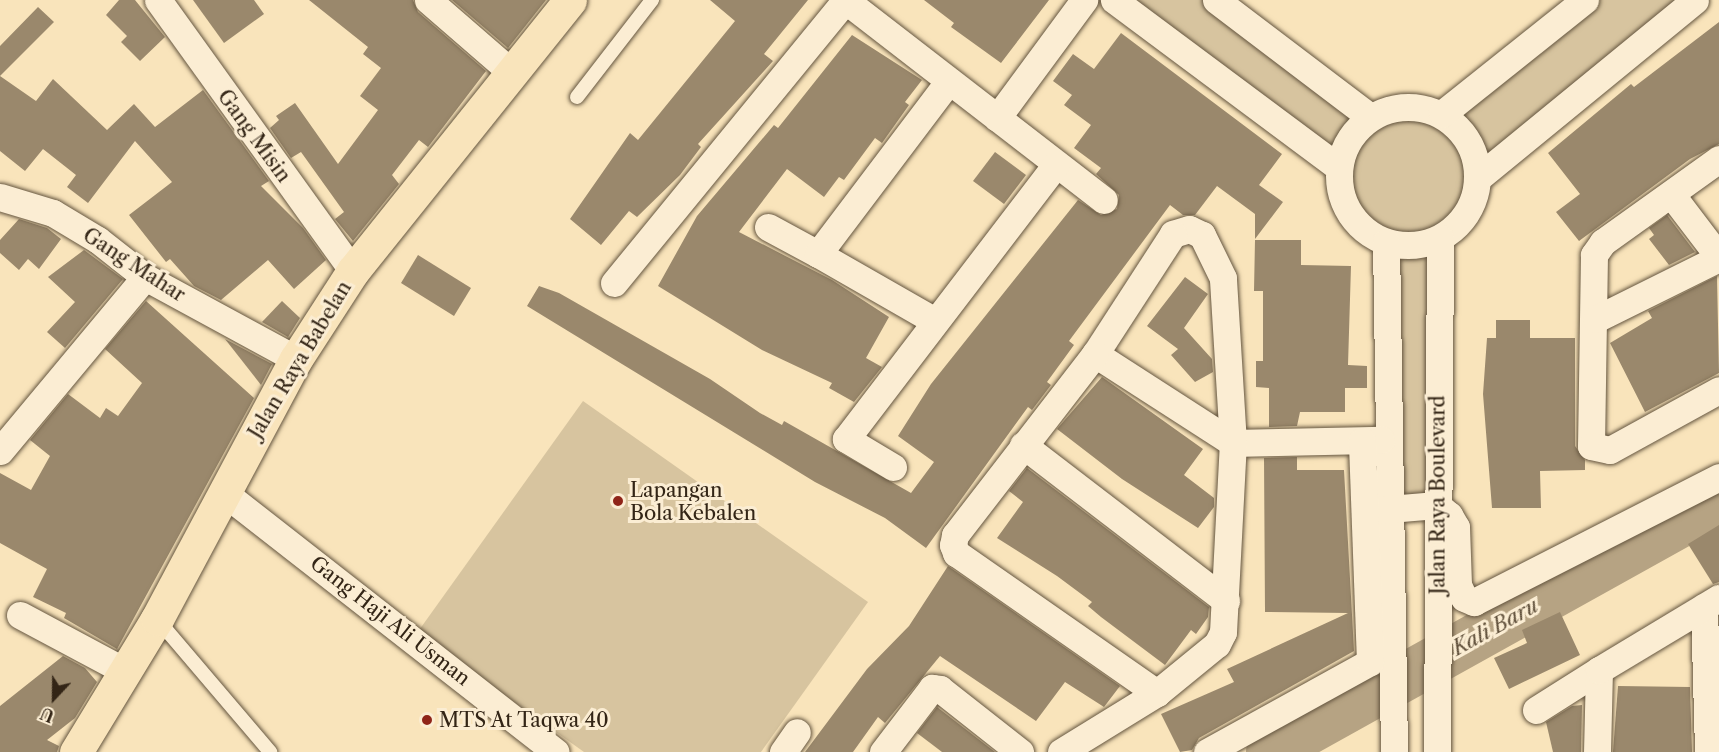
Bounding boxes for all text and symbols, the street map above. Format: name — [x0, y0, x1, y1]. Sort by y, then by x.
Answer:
street label: Gang Misin — [212, 85, 296, 187]
street label: Gang Mahar — [78, 223, 190, 307]
street label: Jalan Raya Babelan — [243, 277, 357, 443]
street label: Jalan Raya Boulevard — [1426, 395, 1450, 595]
place label: Lapangan Bola Kebalen — [630, 478, 757, 525]
marker: Lapangan Bola Kebalen — [611, 494, 625, 508]
street label: Gang Haji Ali Usman — [305, 551, 475, 691]
water label: Kali Baru — [1448, 593, 1542, 661]
north arrow — [24, 668, 84, 728]
text: U — [37, 703, 57, 726]
place label: MTS At Taqwa 40 — [439, 708, 610, 732]
marker: MTS At Taqwa 40 — [420, 713, 434, 727]

